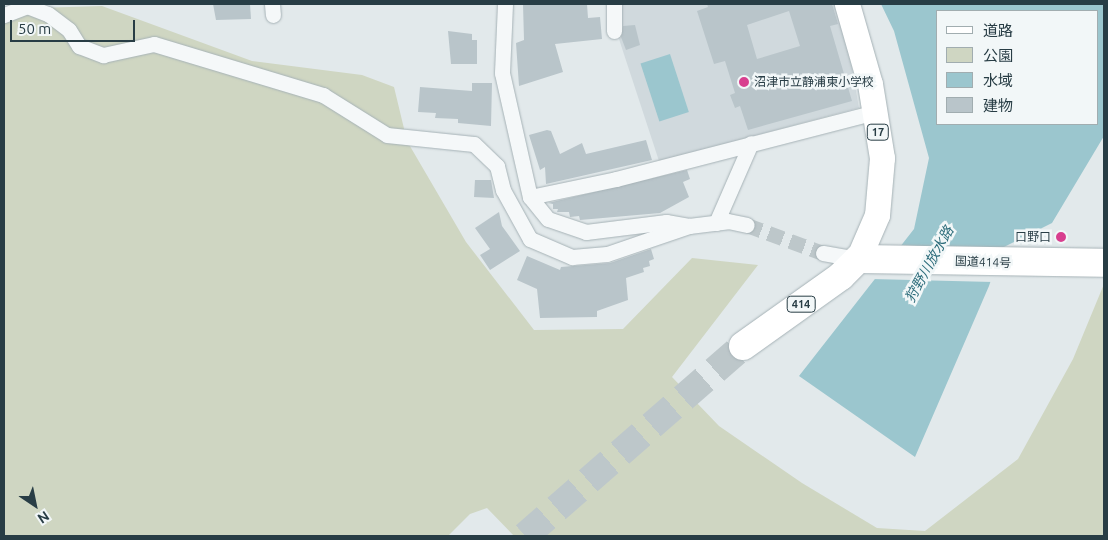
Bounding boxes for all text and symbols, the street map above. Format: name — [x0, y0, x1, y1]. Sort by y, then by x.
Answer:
scale bar — [12, 10, 138, 42]
legend — [936, 10, 1098, 125]
text: 50 m — [18, 20, 51, 37]
text: 道路 — [983, 22, 1013, 39]
text: 公園 — [983, 47, 1013, 64]
text: 水域 — [983, 72, 1013, 89]
place label: 沼津市立静浦東小学校 — [754, 75, 874, 89]
marker: 沼津市立静浦東小学校 — [738, 76, 750, 88]
text: 建物 — [983, 97, 1013, 114]
road number: 17 — [867, 124, 889, 140]
water label: 狩野川放水路 — [901, 223, 957, 305]
place label: 口野口 — [1015, 230, 1051, 244]
marker: 口野口 — [1055, 231, 1067, 243]
street label: 国道414号 — [955, 254, 1011, 270]
road number: 414 — [786, 296, 816, 312]
north arrow — [10, 480, 60, 530]
text: N — [35, 508, 52, 527]

